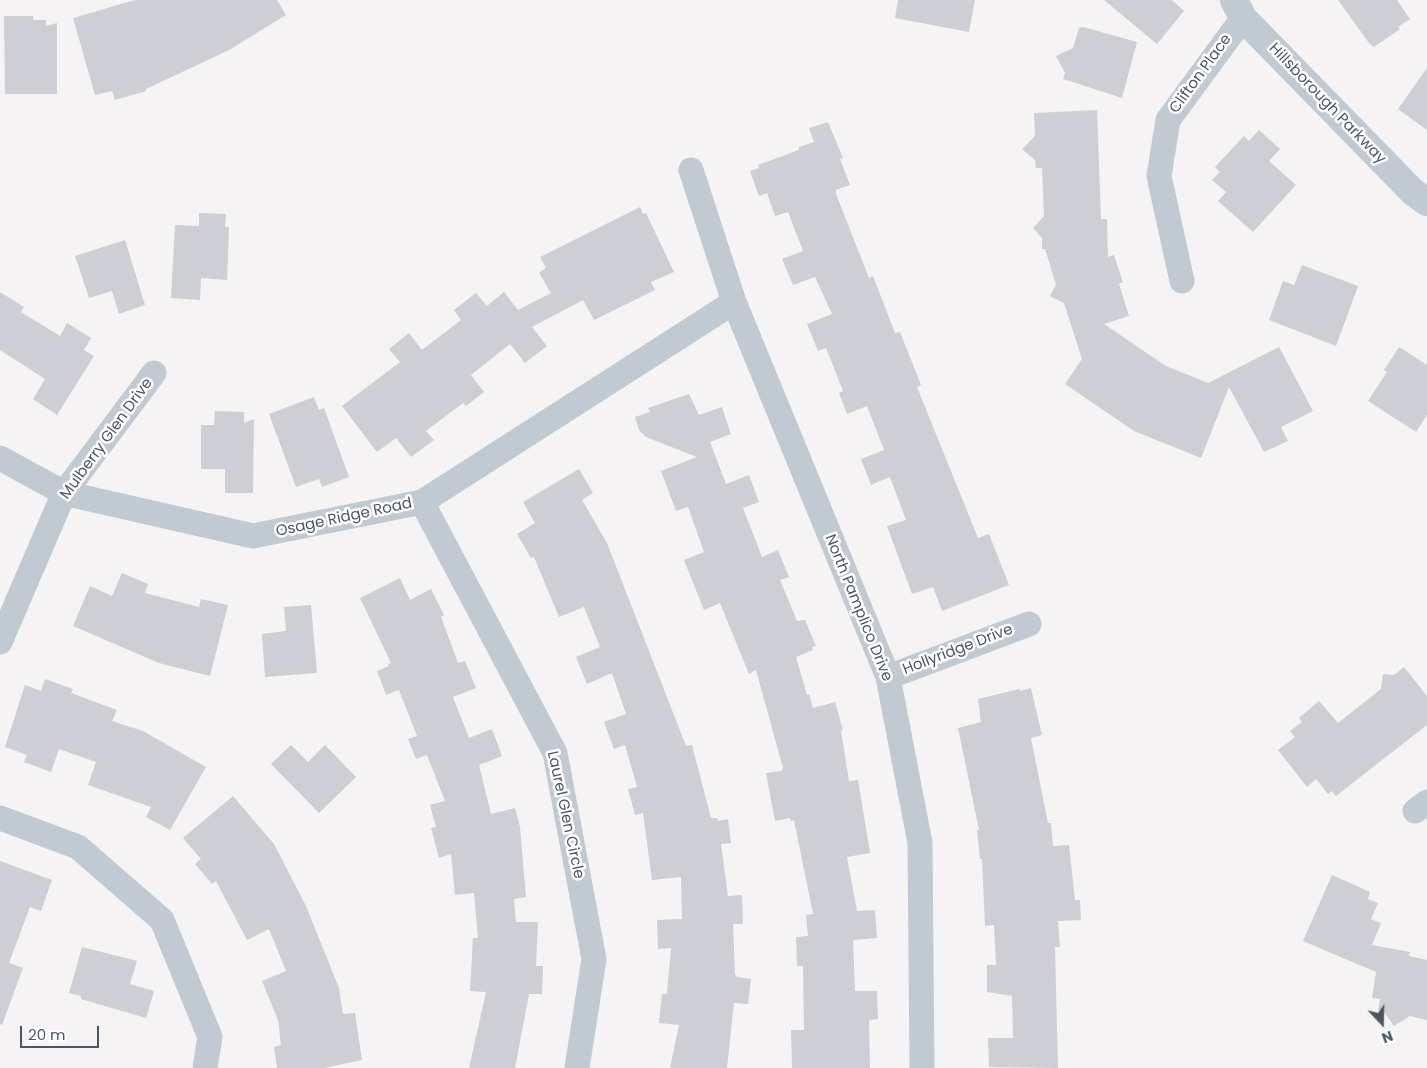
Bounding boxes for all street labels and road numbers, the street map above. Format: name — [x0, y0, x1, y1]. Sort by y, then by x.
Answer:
street label: Clifton Place — [1166, 31, 1236, 117]
street label: Hillsborough Parkway — [1265, 40, 1389, 168]
street label: Mulberry Glen Drive — [57, 375, 157, 503]
street label: Osage Ridge Road — [274, 495, 414, 541]
street label: North Pamplico Drive — [820, 532, 896, 684]
street label: Hollyridge Drive — [900, 621, 1016, 679]
street label: Laurel Glen Circle — [543, 750, 587, 880]

